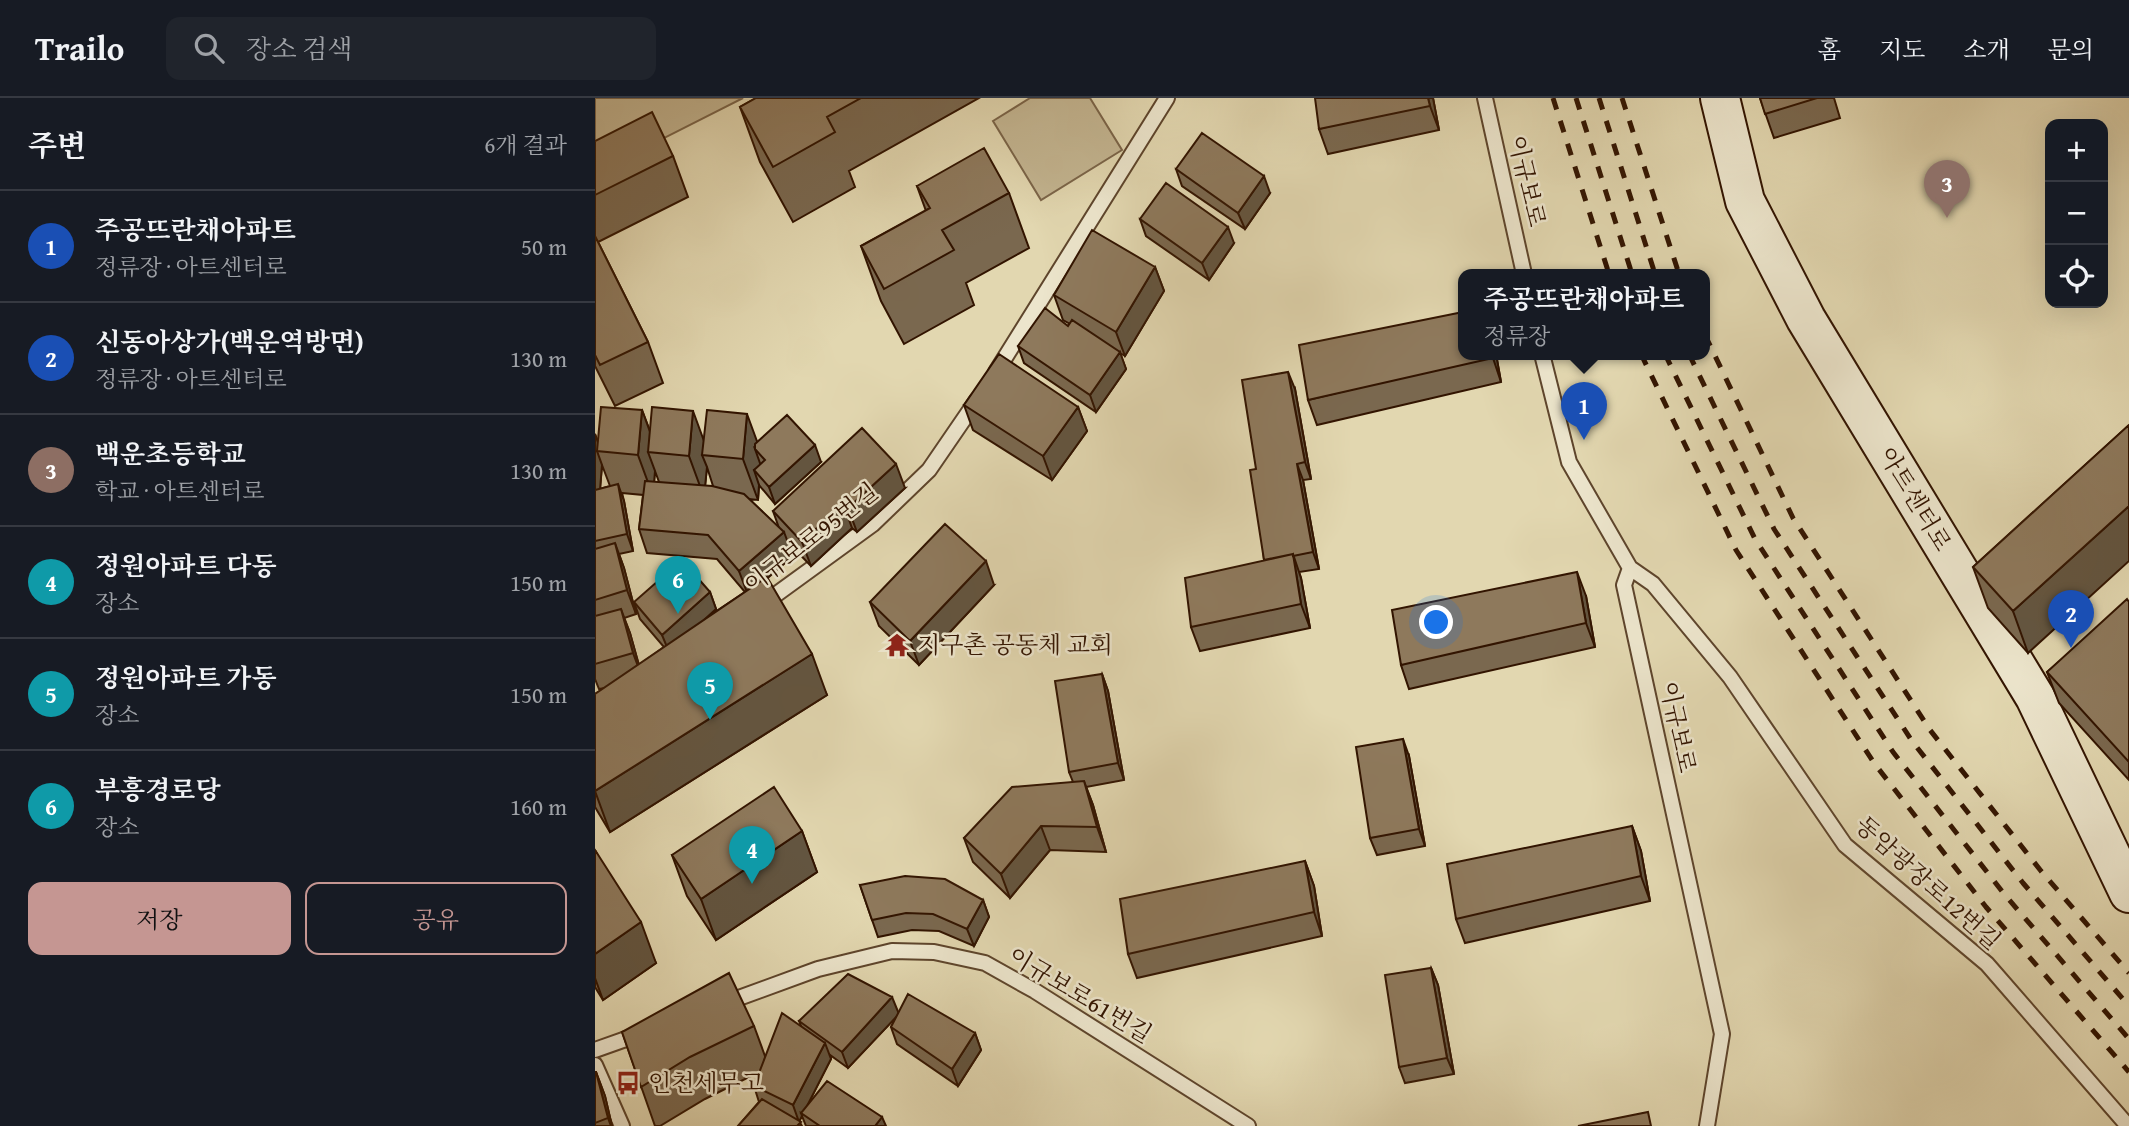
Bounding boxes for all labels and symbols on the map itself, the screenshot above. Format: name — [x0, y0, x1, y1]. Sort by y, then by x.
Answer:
street label: 이규보로 — [1500, 132, 1555, 230]
pin: 3 — [1924, 160, 1970, 218]
pin: 1 — [1561, 382, 1607, 440]
street label: 아트센터로 — [1871, 440, 1960, 557]
street label: 이규보로95번길 — [736, 474, 885, 601]
pin: 6 — [655, 556, 701, 614]
pin: 2 — [2048, 590, 2094, 648]
your location — [1419, 605, 1453, 639]
place label: 지구촌 공동체 교회 — [917, 627, 1113, 662]
temple icon: 지구촌 공동체 교회 — [883, 631, 911, 659]
pin: 5 — [687, 662, 733, 720]
street label: 이규보로 — [1652, 678, 1705, 776]
street label: 동암광장로12번길 — [1848, 808, 2009, 958]
pin: 4 — [729, 826, 775, 884]
street label: 이규보로61번길 — [1002, 938, 1159, 1051]
place label: 인천세무고 — [648, 1065, 764, 1100]
bus stop icon: 인천세무고 — [614, 1069, 642, 1097]

